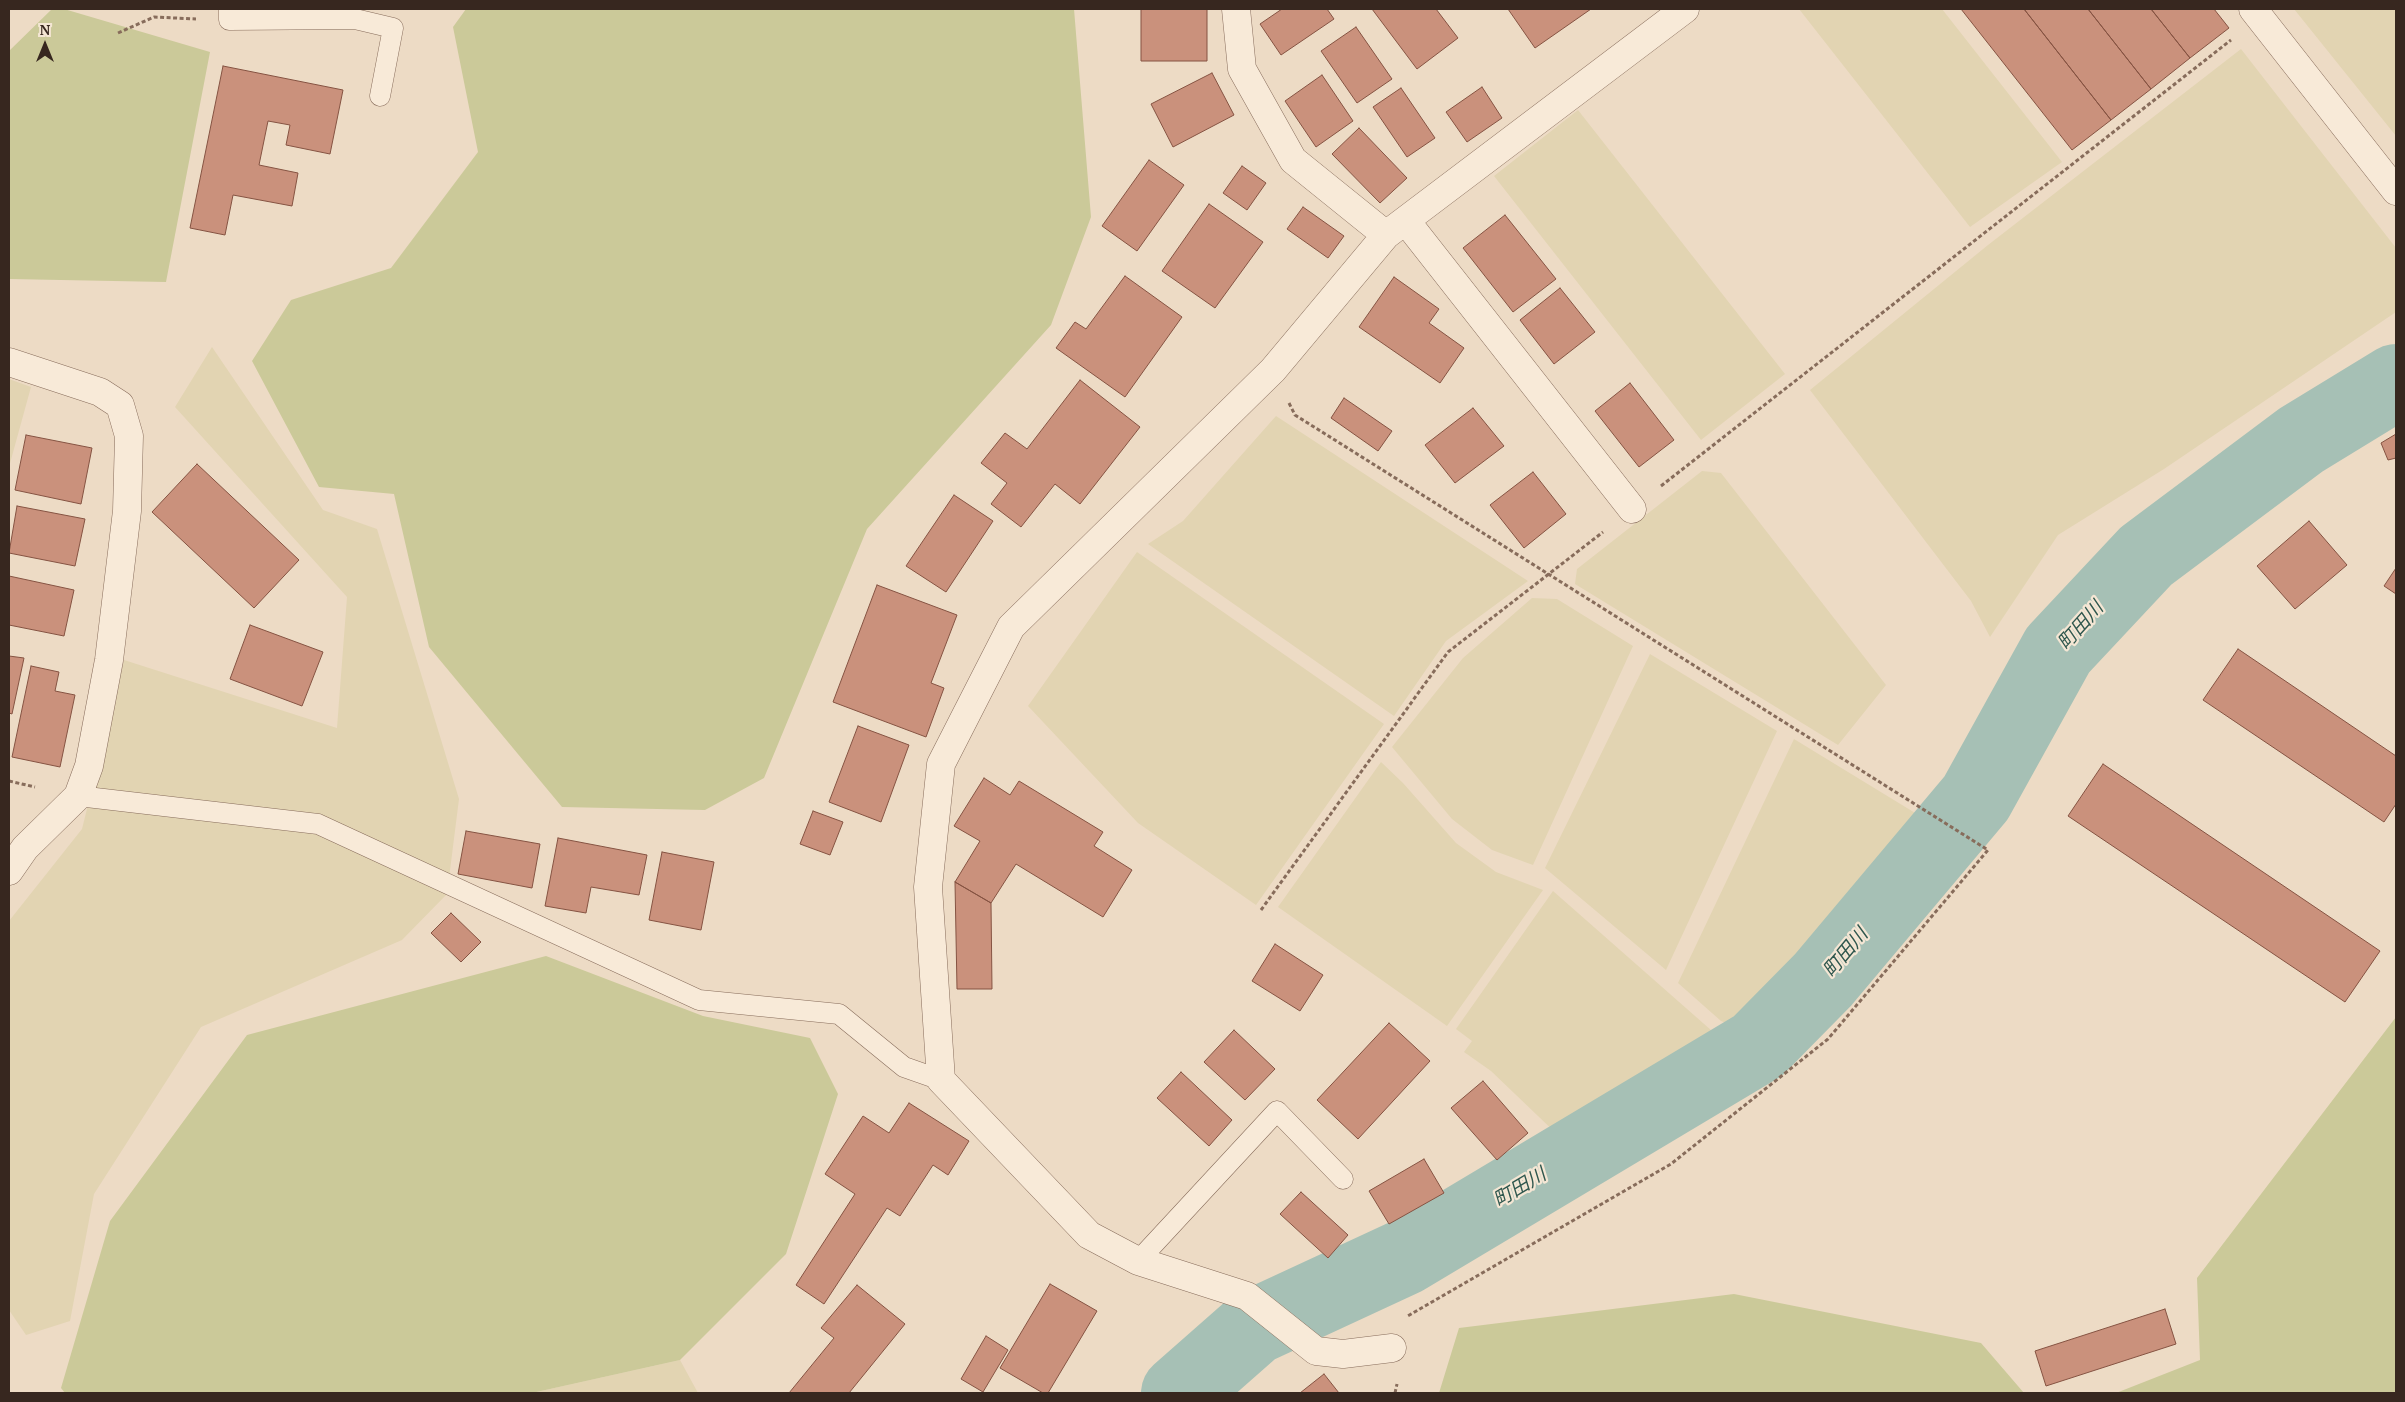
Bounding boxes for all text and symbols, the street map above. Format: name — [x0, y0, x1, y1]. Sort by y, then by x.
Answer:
north arrow — [20, 20, 70, 70]
text: N — [40, 20, 50, 39]
water label: 町田川 — [2053, 597, 2109, 655]
water label: 町田川 — [1819, 924, 1873, 982]
water label: 町田川 — [1490, 1164, 1550, 1212]

